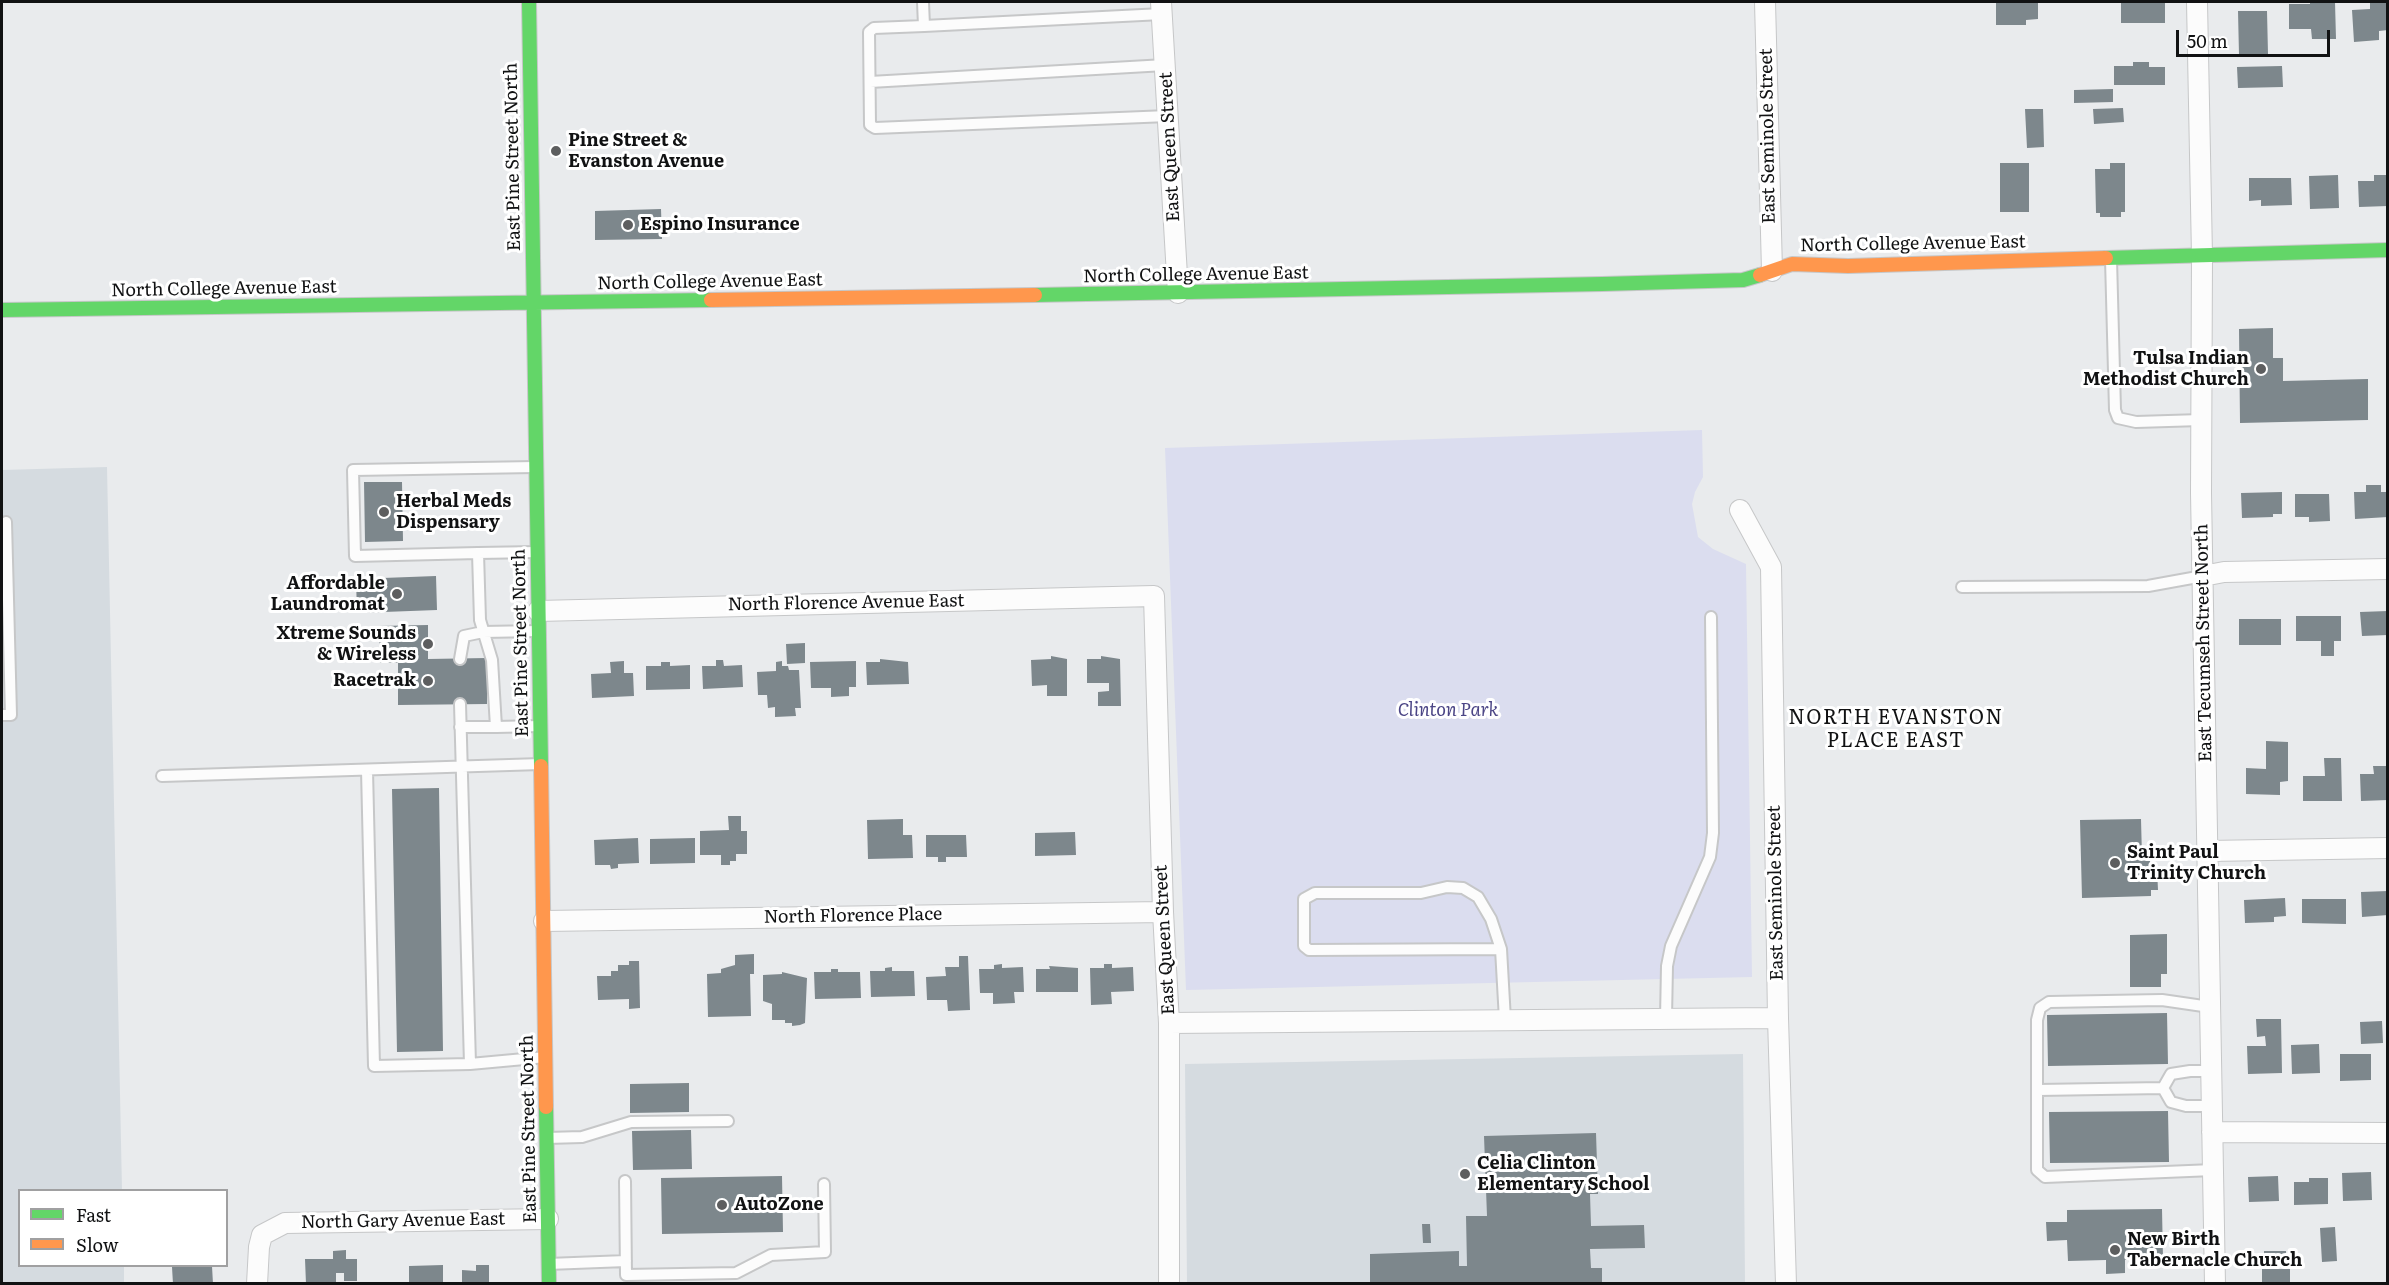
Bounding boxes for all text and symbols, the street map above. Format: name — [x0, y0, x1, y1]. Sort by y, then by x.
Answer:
scale bar — [2179, 18, 2334, 56]
text: 50 m — [2187, 27, 2228, 54]
street label: East Seminole Street — [1756, 48, 1780, 224]
street label: East Pine Street North — [501, 62, 525, 252]
street label: East Queen Street — [1155, 71, 1185, 223]
place label: Pine Street & Evanston Avenue — [568, 130, 724, 172]
marker: Pine Street & Evanston Avenue — [549, 144, 563, 158]
place label: Espino Insurance — [640, 214, 800, 236]
marker: Espino Insurance — [621, 218, 635, 232]
street label: North College Avenue East — [1800, 231, 2026, 257]
street label: North College Avenue East — [1083, 262, 1309, 288]
street label: North College Avenue East — [597, 269, 823, 295]
street label: North College Avenue East — [111, 276, 337, 302]
place label: Tulsa Indian Methodist Church — [2083, 348, 2249, 391]
marker: Tulsa Indian Methodist Church — [2254, 362, 2268, 376]
place label: Herbal Meds Dispensary — [396, 491, 511, 534]
marker: Herbal Meds Dispensary — [377, 505, 391, 519]
street label: East Tecumseh Street North — [2191, 523, 2217, 763]
street label: East Pine Street North — [509, 548, 533, 738]
place label: Affordable Laundromat — [271, 573, 385, 616]
marker: Affordable Laundromat — [390, 587, 404, 601]
street label: North Florence Avenue East — [727, 590, 965, 616]
place label: Xtreme Sounds & Wireless — [277, 623, 416, 666]
marker: Xtreme Sounds & Wireless — [421, 637, 435, 651]
place label: Racetrak — [333, 670, 416, 692]
marker: Racetrak — [421, 674, 435, 688]
park label: Clinton Park — [1398, 700, 1498, 722]
district label: NORTH EVANSTON PLACE EAST — [1788, 706, 2004, 753]
street label: East Seminole Street — [1764, 805, 1788, 981]
place label: Saint Paul Trinity Church — [2127, 842, 2266, 884]
marker: Saint Paul Trinity Church — [2108, 856, 2122, 870]
street label: East Queen Street — [1150, 864, 1180, 1016]
street label: North Florence Place — [764, 904, 942, 928]
street label: East Pine Street North — [517, 1034, 541, 1224]
place label: Celia Clinton Elementary School — [1477, 1153, 1649, 1196]
marker: Celia Clinton Elementary School — [1458, 1167, 1472, 1181]
legend — [18, 1189, 228, 1267]
place label: AutoZone — [734, 1194, 824, 1216]
marker: AutoZone — [715, 1198, 729, 1212]
text: Fast — [76, 1201, 111, 1228]
street label: North Gary Avenue East — [301, 1208, 505, 1234]
place label: New Birth Tabernacle Church — [2127, 1229, 2302, 1272]
text: Slow — [76, 1231, 118, 1258]
marker: New Birth Tabernacle Church — [2108, 1243, 2122, 1257]

